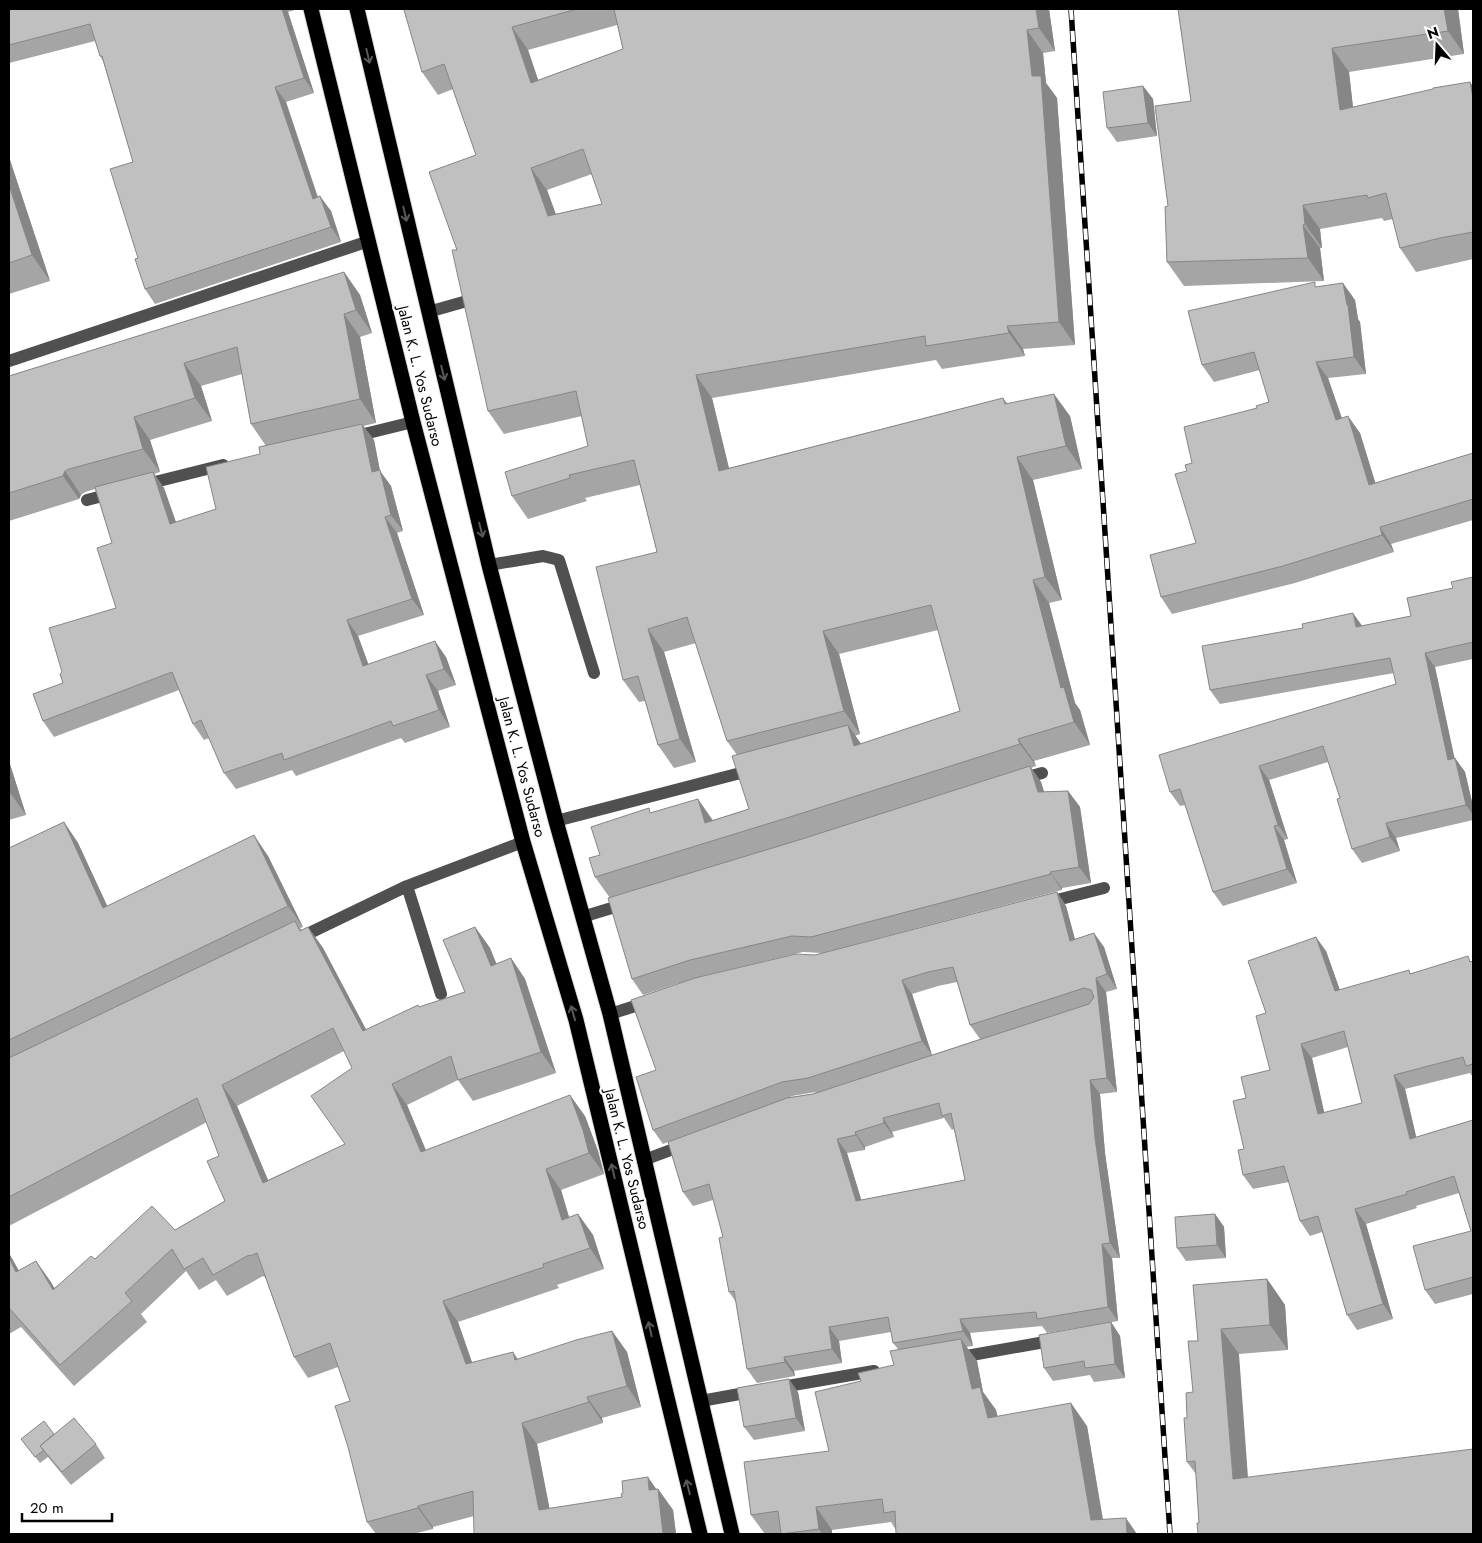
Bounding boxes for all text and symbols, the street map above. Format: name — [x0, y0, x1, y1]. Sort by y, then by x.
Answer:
north arrow — [1412, 20, 1462, 70]
text: N — [1424, 21, 1441, 44]
one-way arrow — [364, 48, 373, 64]
one-way arrow — [401, 206, 410, 222]
street label: Jalan K. L. Yos Sudarso — [391, 301, 448, 449]
one-way arrow — [439, 364, 448, 380]
one-way arrow — [477, 522, 486, 538]
street label: Jalan K. L. Yos Sudarso — [492, 692, 551, 840]
one-way arrow — [568, 1006, 578, 1022]
street label: Jalan K. L. Yos Sudarso — [598, 1084, 655, 1232]
one-way arrow — [607, 1163, 617, 1179]
one-way arrow — [645, 1322, 654, 1338]
one-way arrow — [683, 1479, 692, 1495]
scale bar — [22, 1490, 112, 1522]
text: 20 m — [30, 1497, 64, 1519]

